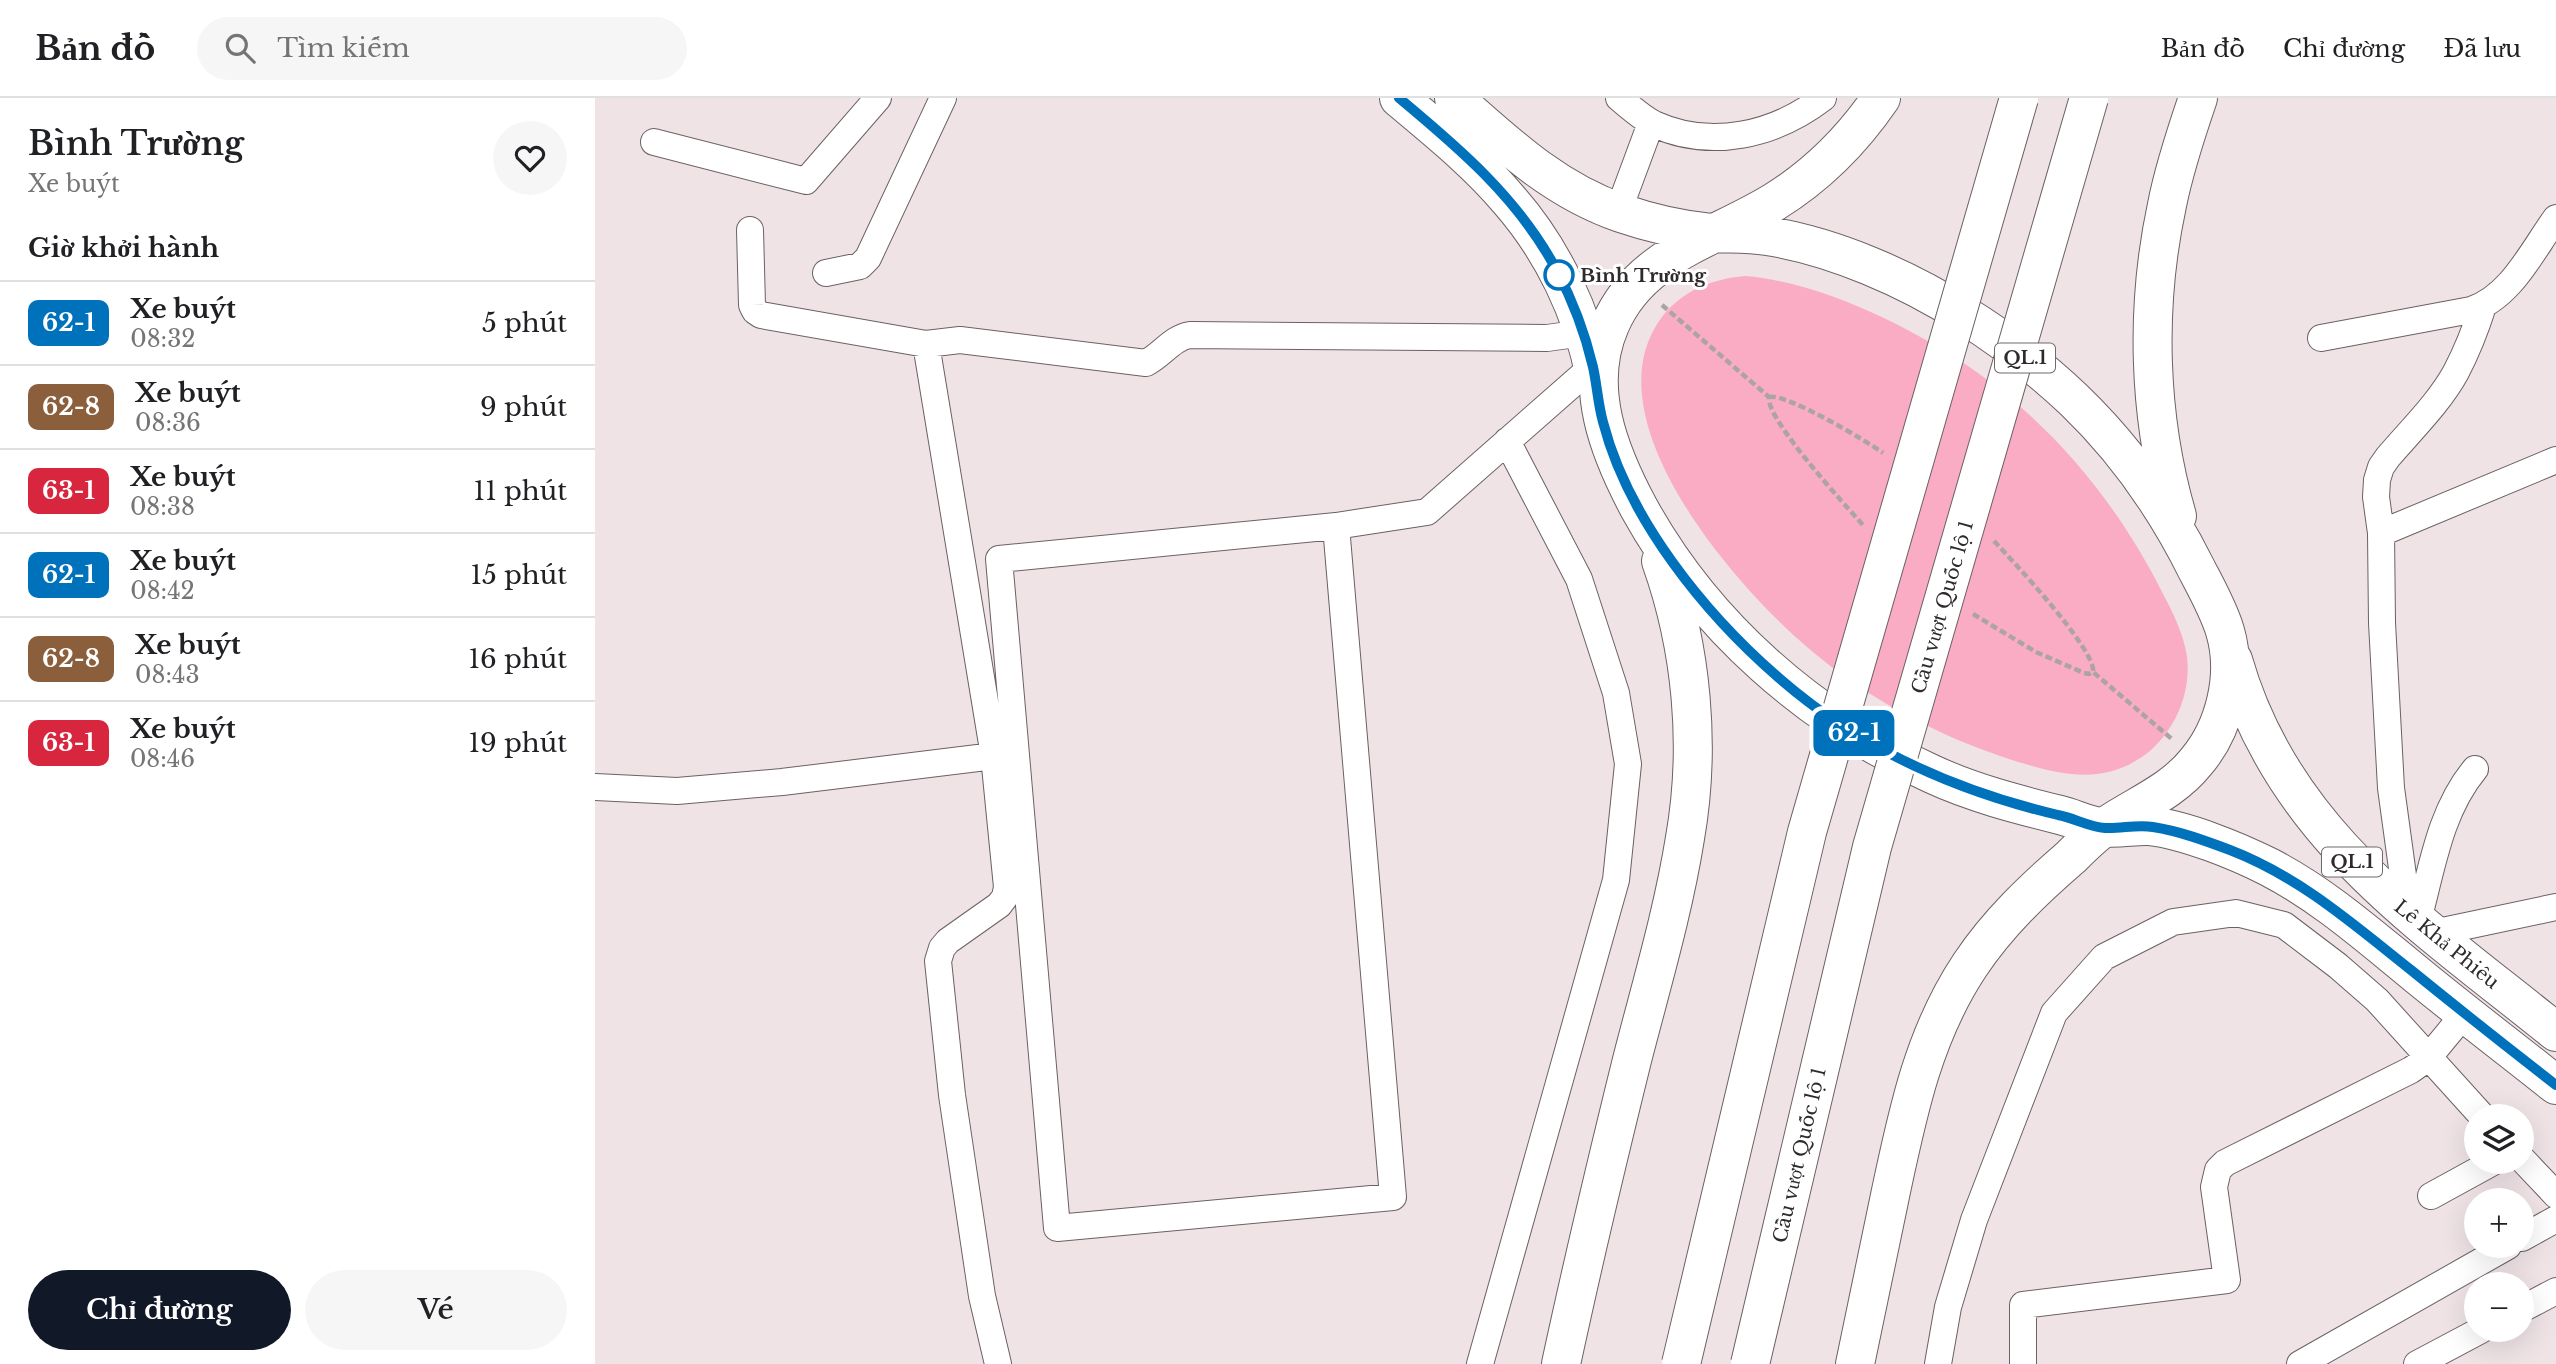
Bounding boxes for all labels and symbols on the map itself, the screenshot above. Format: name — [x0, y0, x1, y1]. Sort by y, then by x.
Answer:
marker: Bình Trường — [1544, 260, 1574, 290]
place label: Bình Trường — [1580, 264, 1707, 287]
road number: QL.1 — [1995, 344, 2055, 372]
street label: Cầu vượt Quốc lộ 1 — [1907, 518, 1978, 696]
line badge: 62-1 — [1805, 710, 1903, 756]
road number: QL.1 — [2322, 848, 2382, 876]
street label: Lê Khả Phiêu — [2390, 895, 2504, 994]
street label: Cầu vượt Quốc lộ 1 — [1768, 1065, 1831, 1245]

